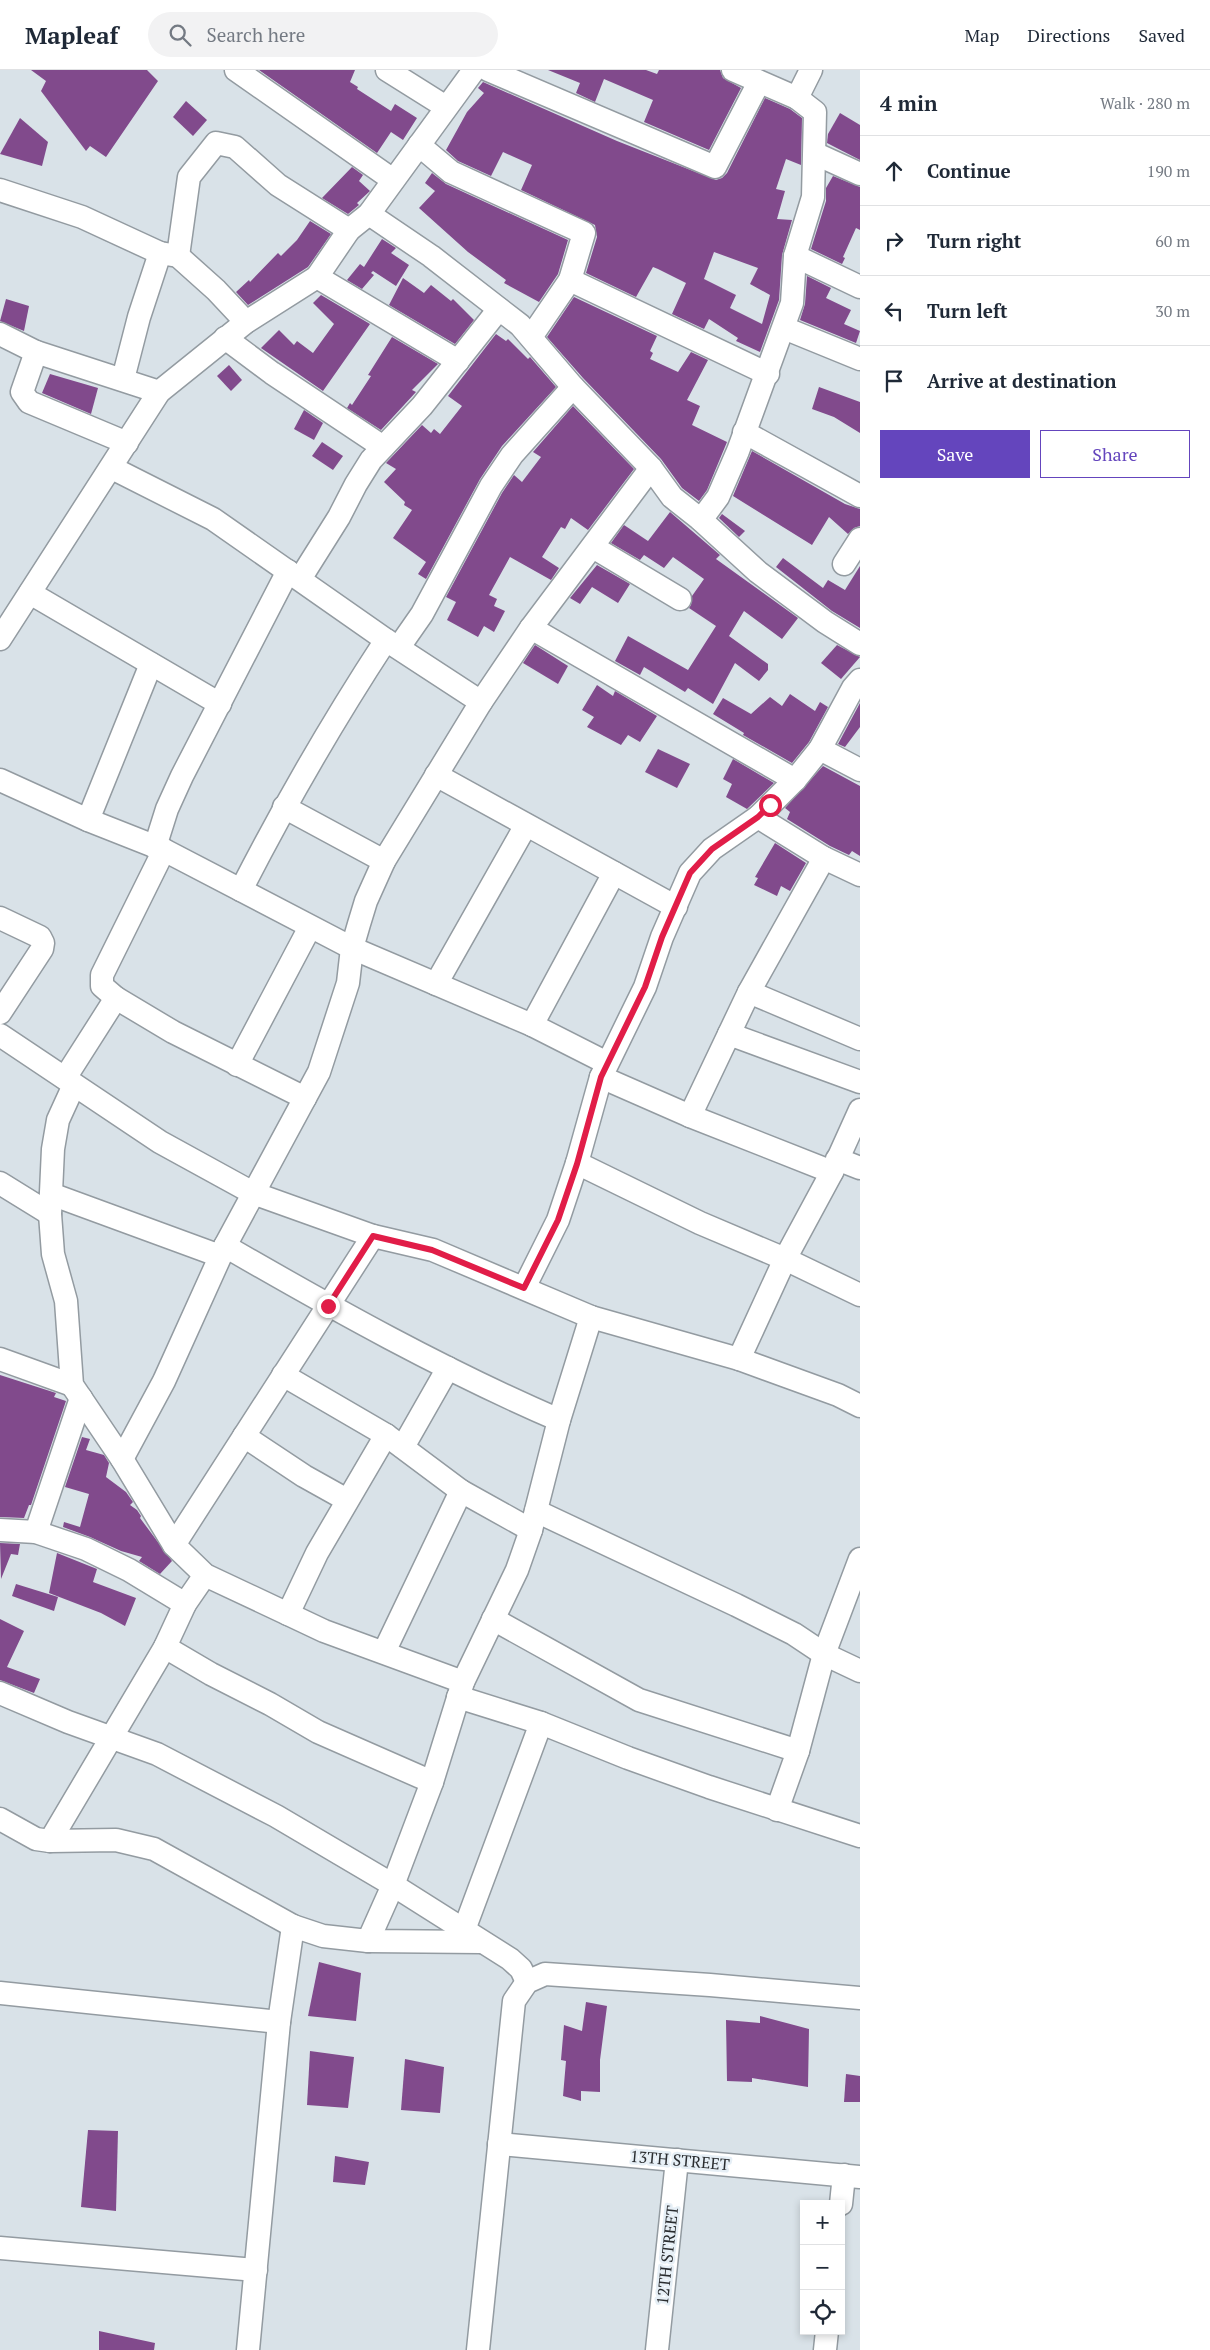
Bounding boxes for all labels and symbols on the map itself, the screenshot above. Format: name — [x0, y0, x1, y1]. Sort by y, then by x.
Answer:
route start — [759, 794, 782, 817]
route end — [317, 1295, 340, 1318]
street label: 13TH STREET — [629, 2145, 731, 2175]
street label: 12TH STREET — [651, 2204, 683, 2306]

